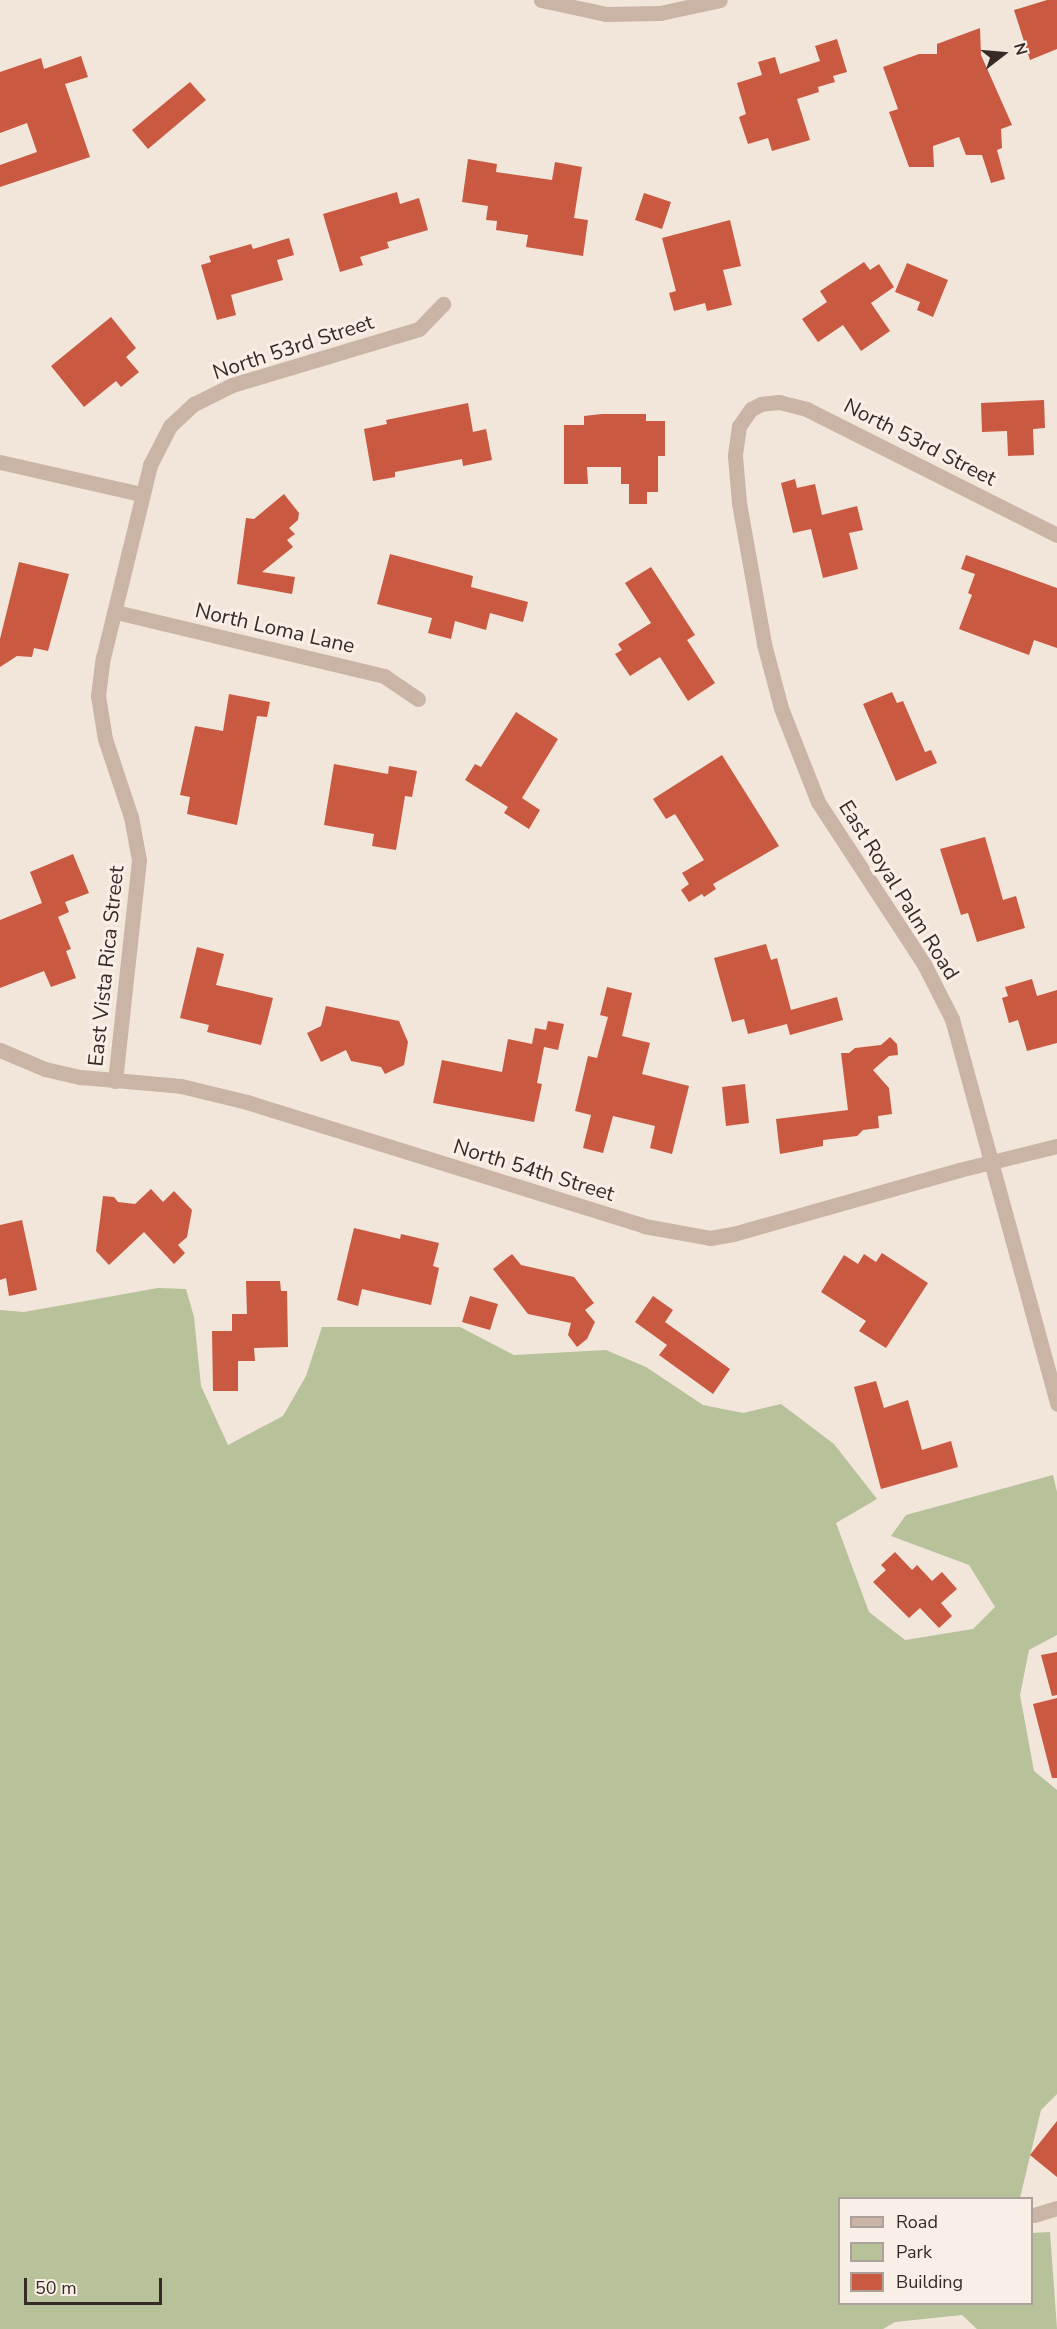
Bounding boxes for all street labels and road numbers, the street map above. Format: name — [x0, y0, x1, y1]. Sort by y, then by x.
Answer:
street label: North 53rd Street — [209, 309, 377, 385]
street label: North 53rd Street — [840, 393, 1000, 491]
street label: North Loma Lane — [193, 597, 357, 659]
street label: East Royal Palm Road — [833, 796, 965, 984]
street label: East Vista Rica Street — [83, 864, 129, 1068]
street label: North 54th Street — [450, 1134, 618, 1206]

